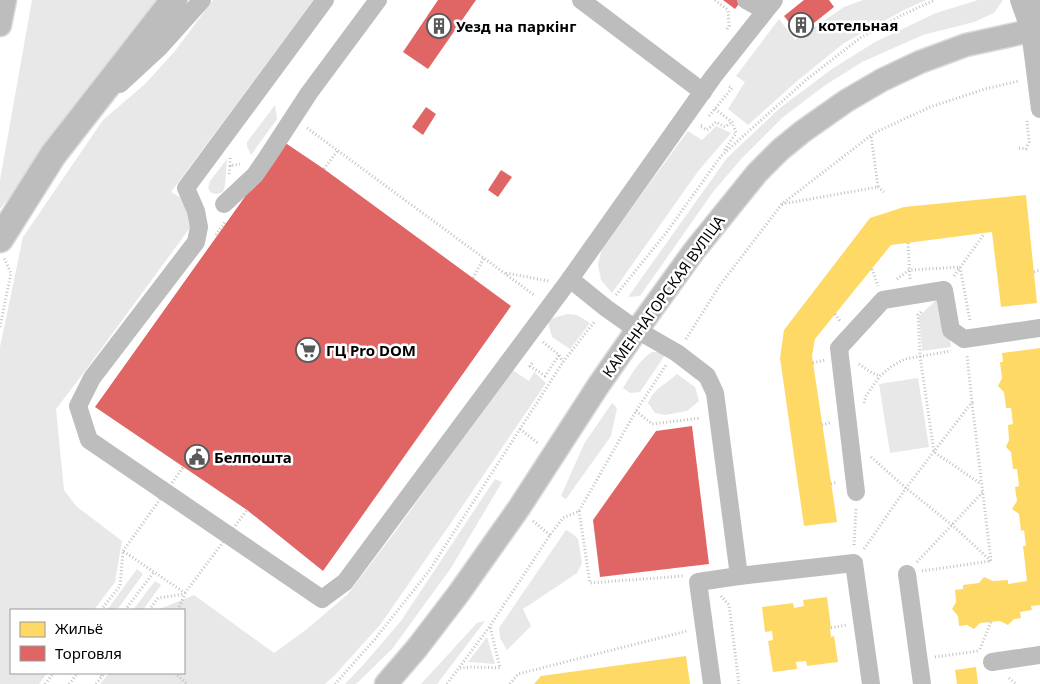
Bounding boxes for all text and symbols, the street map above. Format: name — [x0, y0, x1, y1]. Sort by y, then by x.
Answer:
building icon: котельная — [788, 12, 814, 38]
building icon: Уезд на паркінг — [426, 13, 452, 39]
place label: котельная — [818, 15, 898, 35]
place label: Уезд на паркінг — [456, 16, 576, 36]
street label: КАМЕННАГОРСКАЯ ВУЛІЦА — [597, 211, 729, 381]
supermarket icon: ГЦ Pro DOM — [295, 337, 321, 363]
place label: ГЦ Pro DOM — [326, 340, 416, 360]
public building icon: Белпошта — [184, 444, 210, 470]
place label: Белпошта — [214, 447, 292, 467]
legend — [10, 609, 185, 674]
text: Жильё — [55, 618, 103, 638]
text: Торговля — [55, 643, 122, 663]

